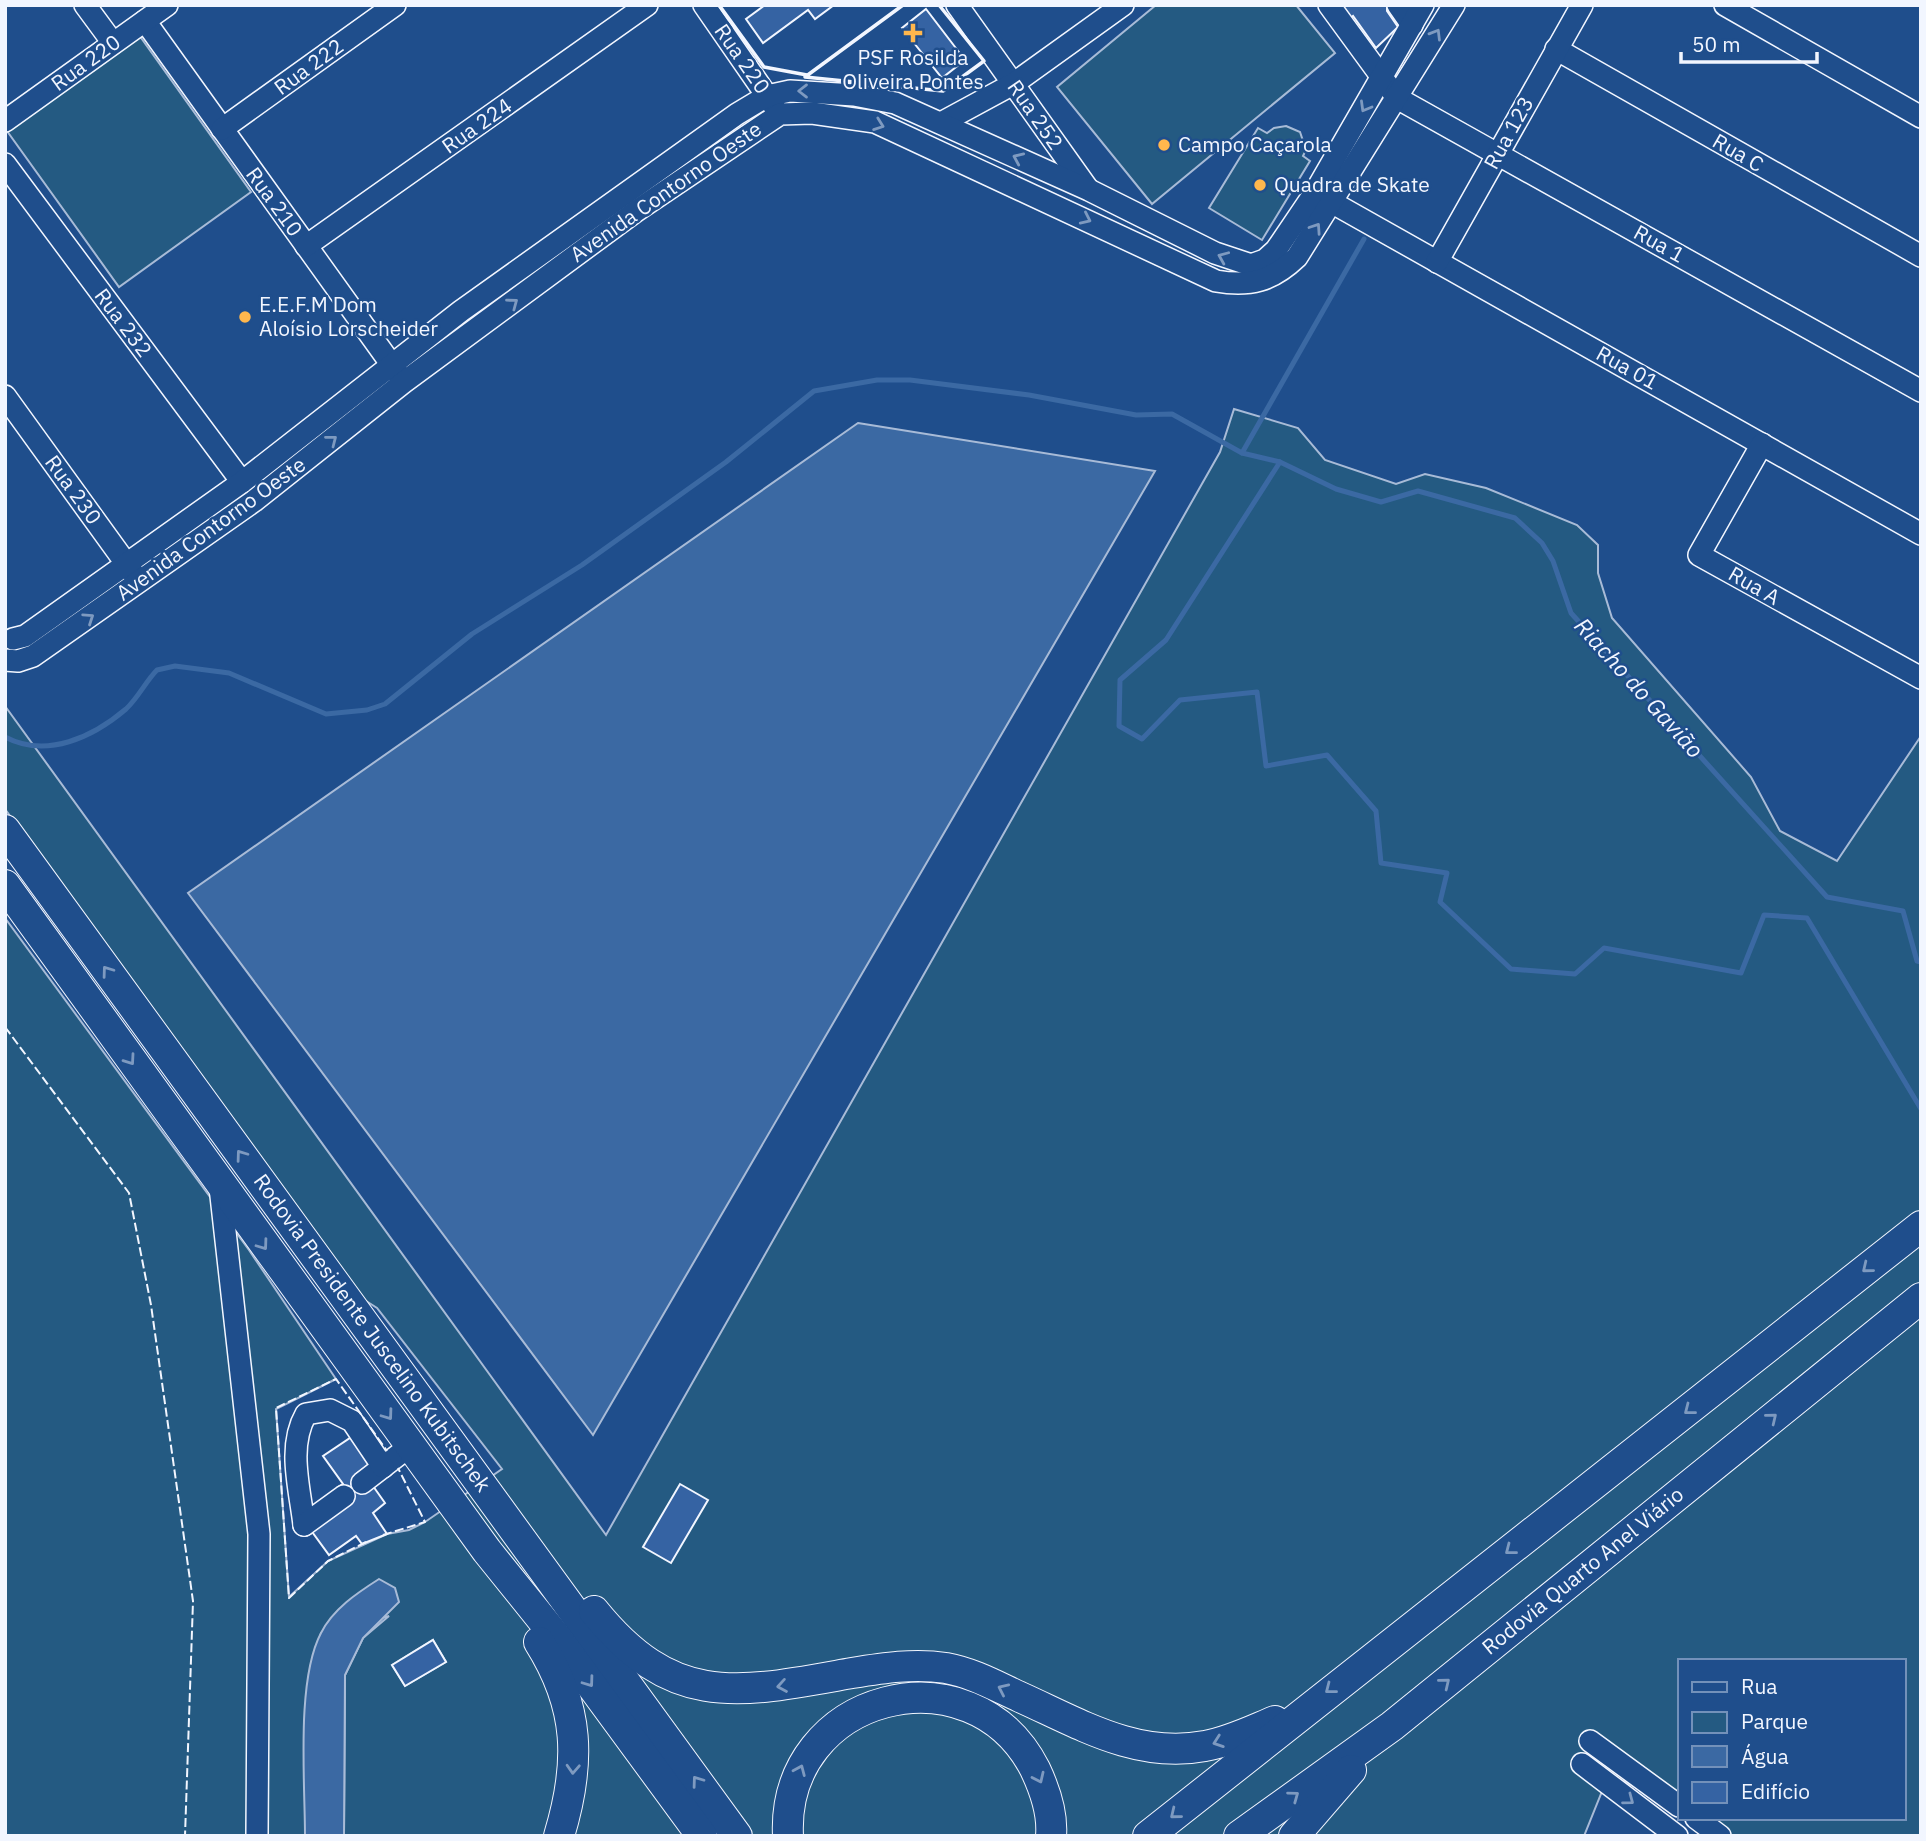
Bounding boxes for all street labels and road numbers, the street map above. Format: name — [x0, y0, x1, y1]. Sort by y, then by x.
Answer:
street label: Rua 220 — [709, 18, 777, 99]
street label: Rua 220 — [45, 28, 126, 97]
street label: Rua 222 — [268, 32, 349, 101]
street label: Rua 252 — [1002, 74, 1070, 155]
street label: Rua 224 — [436, 91, 517, 159]
street label: Rua 123 — [1477, 91, 1540, 174]
street label: Avenida Contorno Oeste — [564, 114, 767, 268]
street label: Rua C — [1708, 126, 1769, 178]
street label: Rua 210 — [240, 161, 309, 242]
street label: Rua 1 — [1629, 218, 1690, 268]
street label: Rua 232 — [89, 282, 159, 363]
street label: Rua 01 — [1592, 339, 1663, 396]
street label: Rua 230 — [39, 449, 108, 530]
street label: Avenida Contorno Oeste — [110, 450, 311, 606]
street label: Rua A — [1724, 559, 1785, 611]
street label: Rodovia Presidente Juscelino Kubitschek — [248, 1168, 498, 1497]
street label: Rodovia Quarto Anel Viário — [1476, 1480, 1689, 1660]

